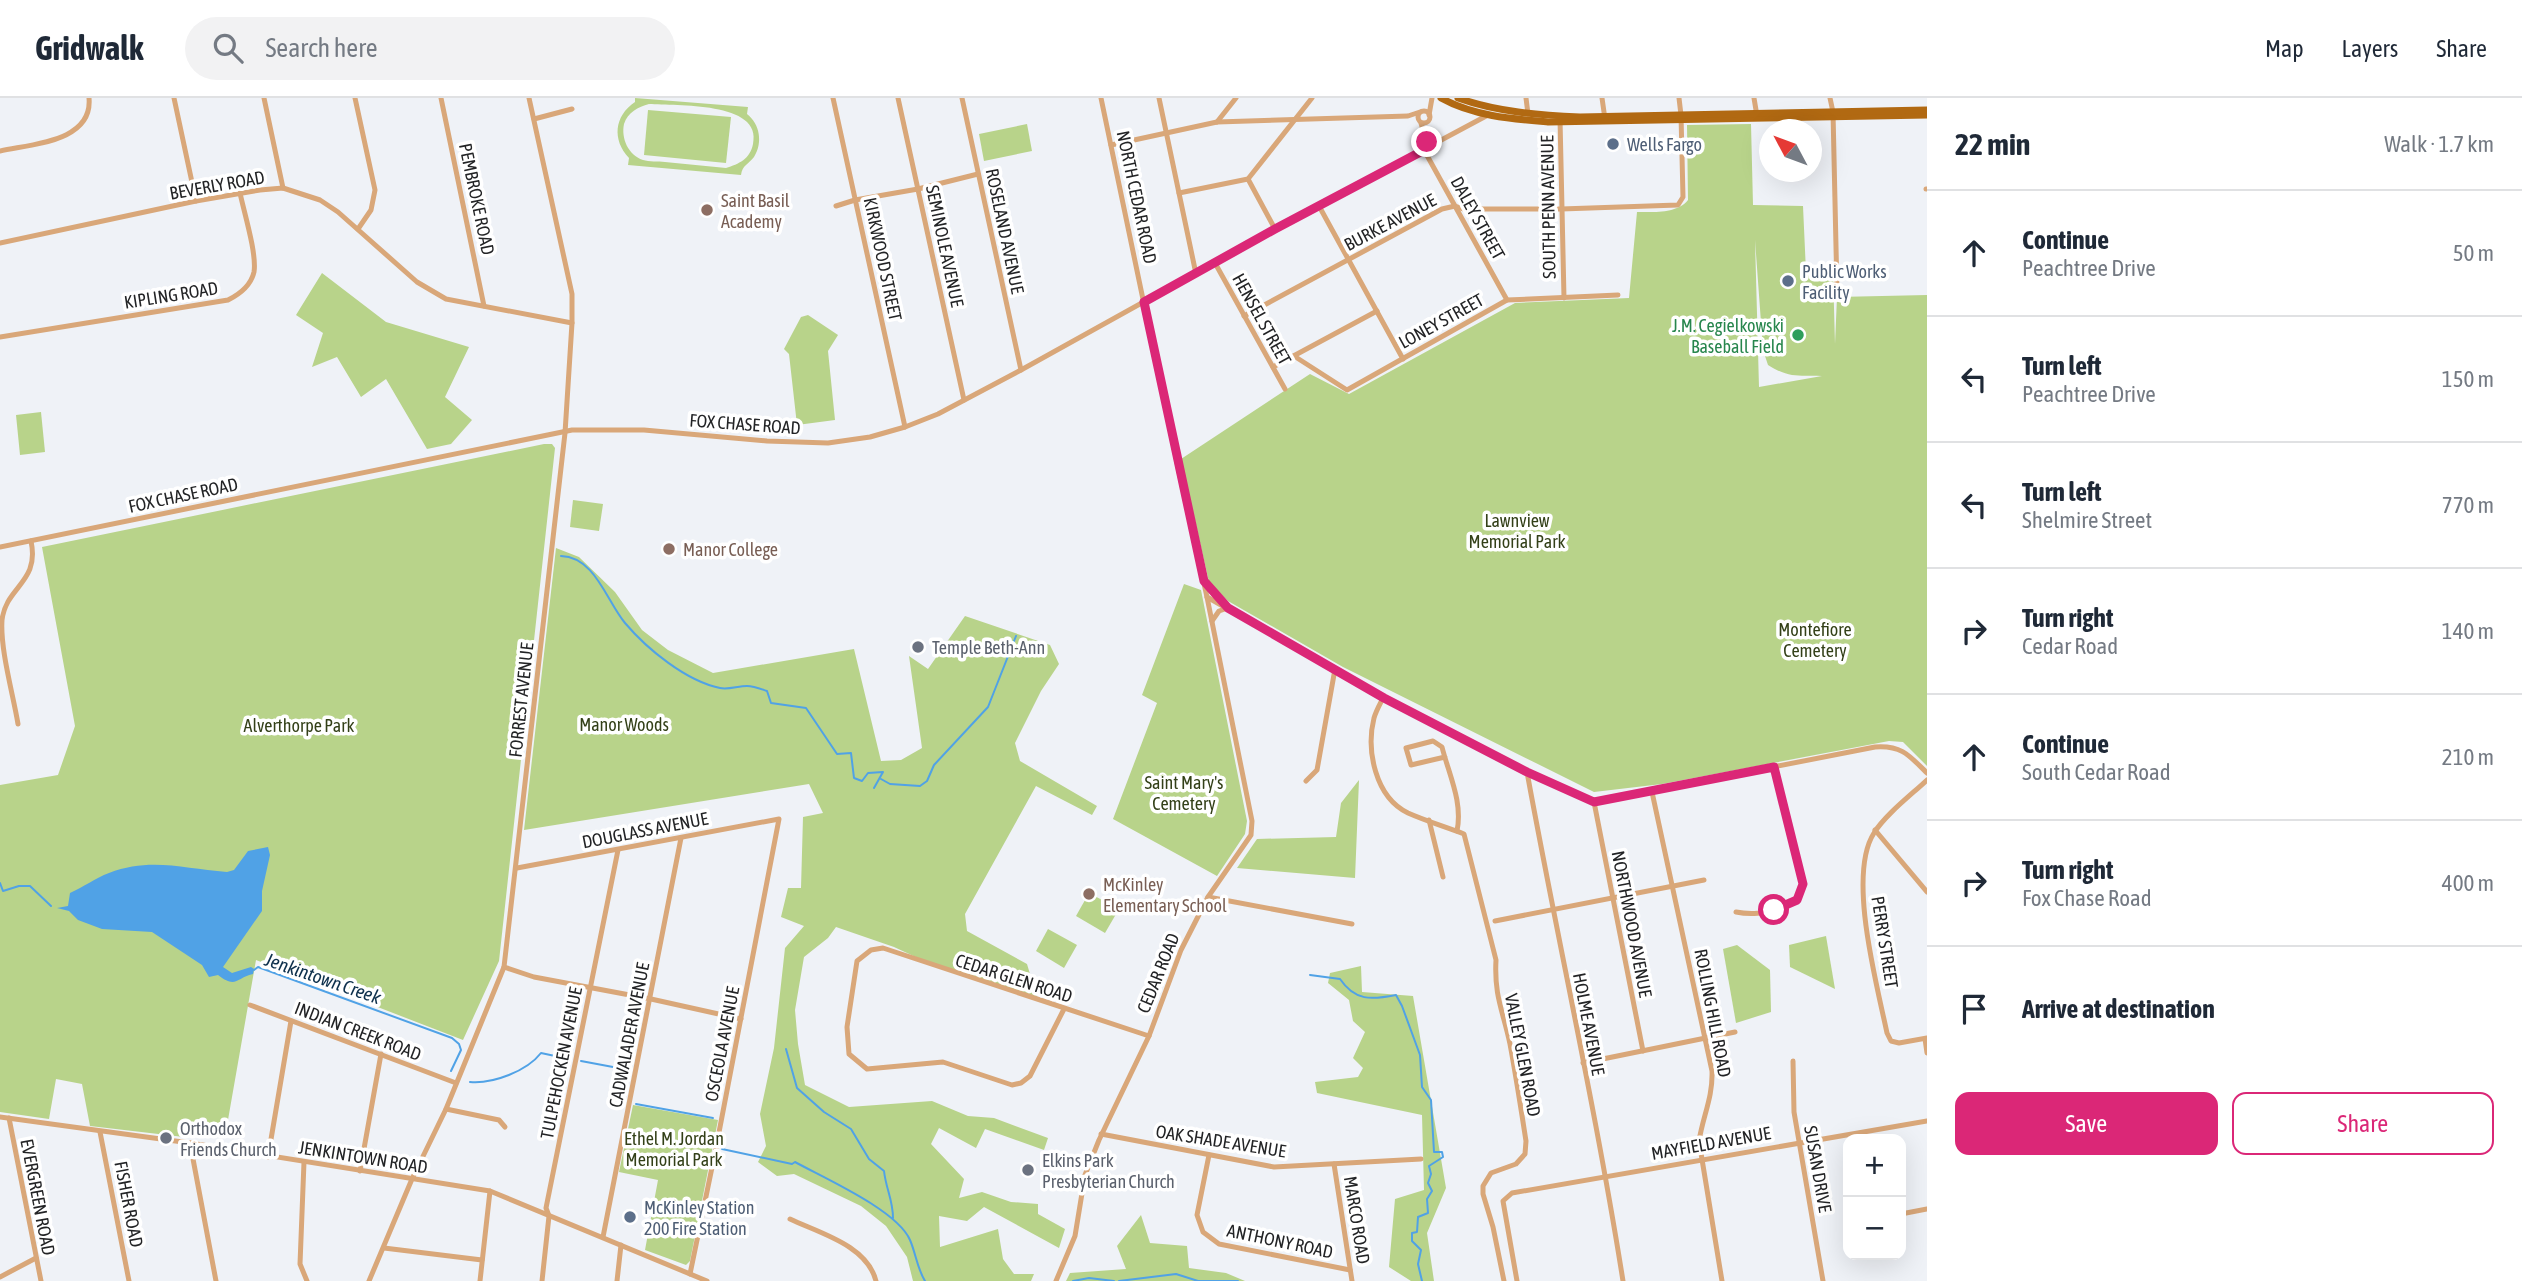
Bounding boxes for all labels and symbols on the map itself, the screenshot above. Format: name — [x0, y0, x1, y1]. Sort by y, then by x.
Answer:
north arrow — [1759, 119, 1822, 182]
route end — [1411, 126, 1442, 157]
street label: NORTH CEDAR ROAD — [1113, 129, 1161, 265]
place label: Wells Fargo — [1627, 134, 1702, 155]
street label: SOUTH PENN AVENUE — [1536, 135, 1560, 279]
marker: Wells Fargo — [1605, 136, 1621, 152]
street label: PEMBROKE ROAD — [455, 141, 499, 257]
street label: BEVERLY ROAD — [168, 166, 266, 204]
street label: ROSELAND AVENUE — [981, 167, 1029, 296]
street label: DALEY STREET — [1447, 173, 1509, 263]
street label: SEMINOLE AVENUE — [922, 183, 968, 309]
street label: BURKE AVENUE — [1340, 189, 1440, 255]
place label: Saint Basil Academy — [721, 190, 790, 232]
street label: KIRKWOOD STREET — [860, 195, 906, 323]
marker: Saint Basil Academy — [699, 202, 715, 218]
place label: Public Works Facility — [1802, 261, 1887, 303]
street label: HENSEL STREET — [1228, 270, 1296, 368]
marker: Public Works Facility — [1780, 273, 1796, 289]
street label: KIPLING ROAD — [123, 277, 219, 313]
street label: LONEY STREET — [1395, 289, 1487, 353]
place label: J.M. Cegielkowski Baseball Field — [1672, 315, 1784, 357]
marker: J.M. Cegielkowski Baseball Field — [1790, 327, 1806, 343]
street label: FOX CHASE ROAD — [689, 410, 801, 438]
street label: FOX CHASE ROAD — [126, 473, 240, 517]
park label: Lawnview Memorial Park — [1469, 510, 1565, 552]
place label: Manor College — [683, 539, 778, 560]
marker: Manor College — [661, 541, 677, 557]
park label: Montefiore Cemetery — [1778, 619, 1852, 661]
place label: Temple Beth-Ann — [932, 637, 1045, 658]
marker: Temple Beth-Ann — [910, 639, 926, 655]
street label: FORREST AVENUE — [505, 641, 537, 758]
park label: Manor Woods — [579, 714, 669, 735]
park label: Alverthorpe Park — [244, 715, 355, 736]
park label: Saint Mary's Cemetery — [1145, 772, 1223, 814]
street label: DOUGLASS AVENUE — [580, 807, 710, 853]
street label: NORTHWOOD AVENUE — [1607, 849, 1657, 999]
place label: McKinley Elementary School — [1103, 874, 1227, 916]
marker: McKinley Elementary School — [1081, 886, 1097, 902]
route start — [1758, 894, 1789, 925]
street label: PERRY STREET — [1867, 895, 1903, 989]
street label: CEDAR ROAD — [1132, 930, 1184, 1016]
street label: ROLLING HILL ROAD — [1690, 947, 1736, 1079]
water label: Jenkintown Creek — [261, 948, 385, 1008]
street label: CEDAR GLEN ROAD — [953, 949, 1075, 1007]
street label: CADWALADER AVENUE — [605, 960, 653, 1109]
street label: HOLME AVENUE — [1569, 971, 1609, 1077]
street label: TULPEHOCKEN AVENUE — [536, 985, 586, 1141]
street label: OSCEOLA AVENUE — [701, 985, 743, 1103]
street label: VALLEY GLEN ROAD — [1501, 992, 1545, 1118]
street label: INDIAN CREEK ROAD — [292, 997, 424, 1065]
place label: Orthodox Friends Church — [180, 1118, 277, 1160]
street label: OAK SHADE AVENUE — [1154, 1120, 1288, 1162]
street label: MAYFIELD AVENUE — [1650, 1122, 1773, 1164]
street label: SUSAN DRIVE — [1800, 1124, 1836, 1214]
park label: Ethel M. Jordan Memorial Park — [624, 1128, 724, 1170]
marker: Orthodox Friends Church — [158, 1130, 174, 1146]
street label: JENKINTOWN ROAD — [297, 1136, 429, 1178]
street label: EVERGREEN ROAD — [16, 1137, 60, 1257]
place label: Elkins Park Presbyterian Church — [1042, 1150, 1175, 1192]
street label: FISHER ROAD — [110, 1159, 148, 1249]
marker: Elkins Park Presbyterian Church — [1020, 1162, 1036, 1178]
street label: MARCO ROAD — [1340, 1175, 1374, 1265]
place label: McKinley Station 200 Fire Station — [644, 1197, 755, 1239]
marker: McKinley Station 200 Fire Station — [622, 1209, 638, 1225]
street label: ANTHONY ROAD — [1225, 1220, 1335, 1262]

